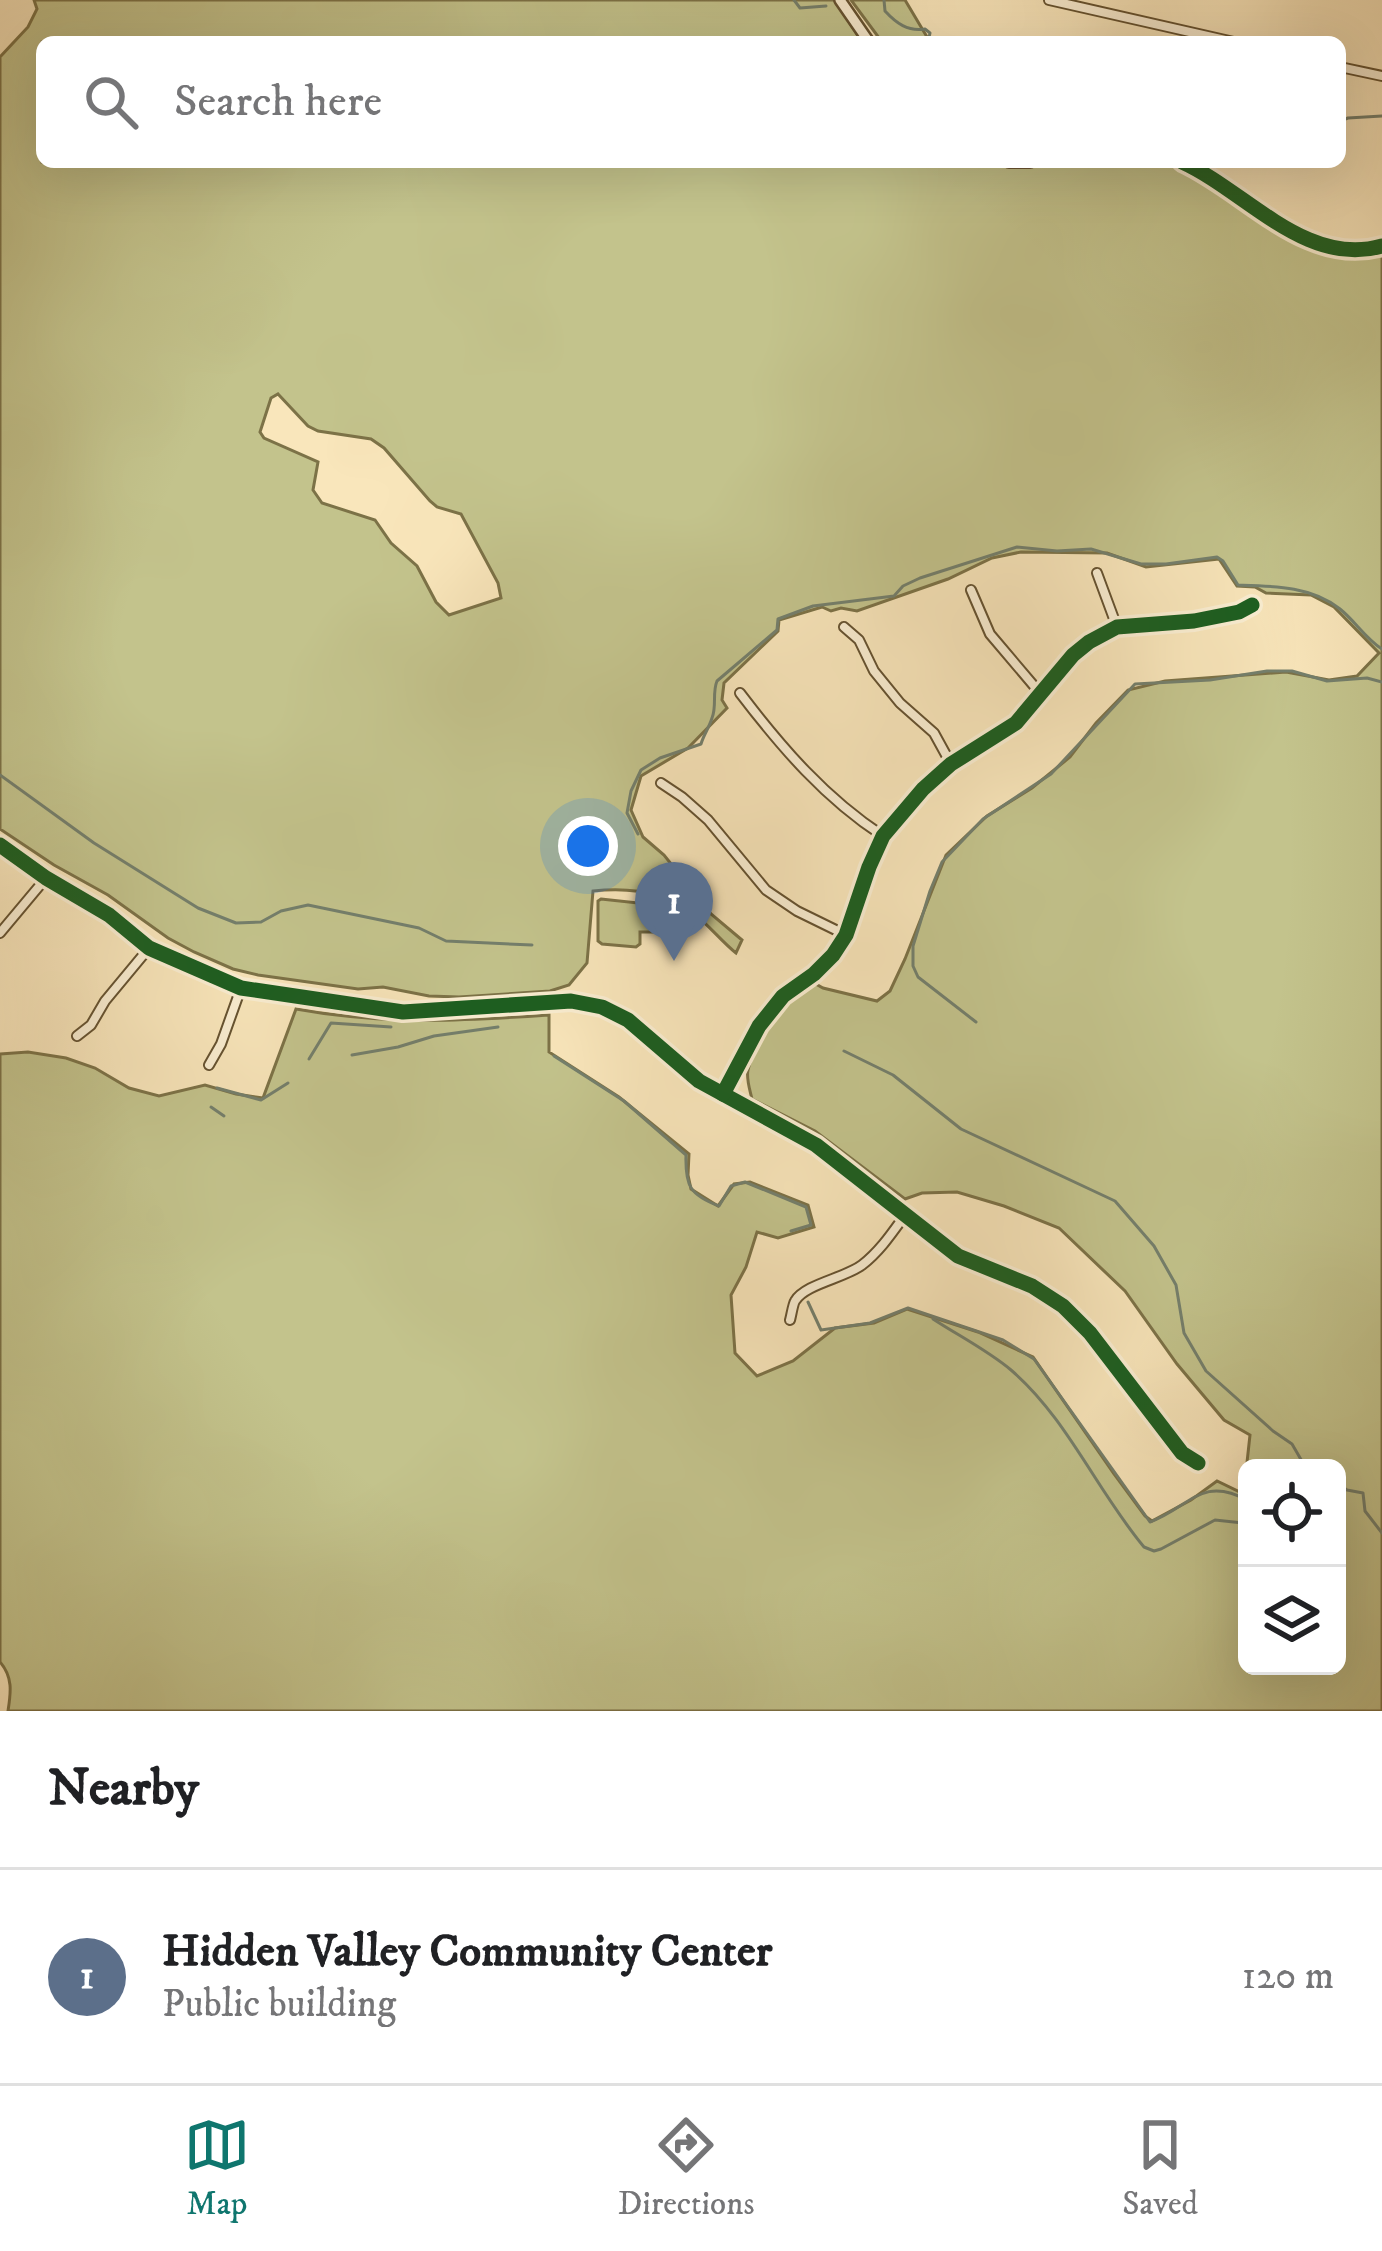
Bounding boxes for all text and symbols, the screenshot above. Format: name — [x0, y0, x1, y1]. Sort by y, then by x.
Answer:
search box — [36, 36, 1346, 168]
icon: search — [78, 69, 144, 135]
text: Search here — [174, 74, 382, 130]
your location — [558, 816, 618, 876]
pin: 1 — [635, 862, 713, 961]
map controls — [1238, 1459, 1346, 1675]
button: locate — [1238, 1459, 1346, 1567]
button: layers — [1238, 1567, 1346, 1675]
text: Nearby — [48, 1757, 199, 1821]
text: Hidden Valley Community Center — [162, 1924, 772, 1980]
text: 1 — [80, 1952, 94, 2001]
text: 120 m — [1242, 1952, 1334, 2001]
text: Public building — [162, 1980, 396, 2029]
tab: Map — [184, 2112, 250, 2225]
tab: Directions — [618, 2112, 754, 2225]
tab: Saved — [1122, 2112, 1198, 2225]

